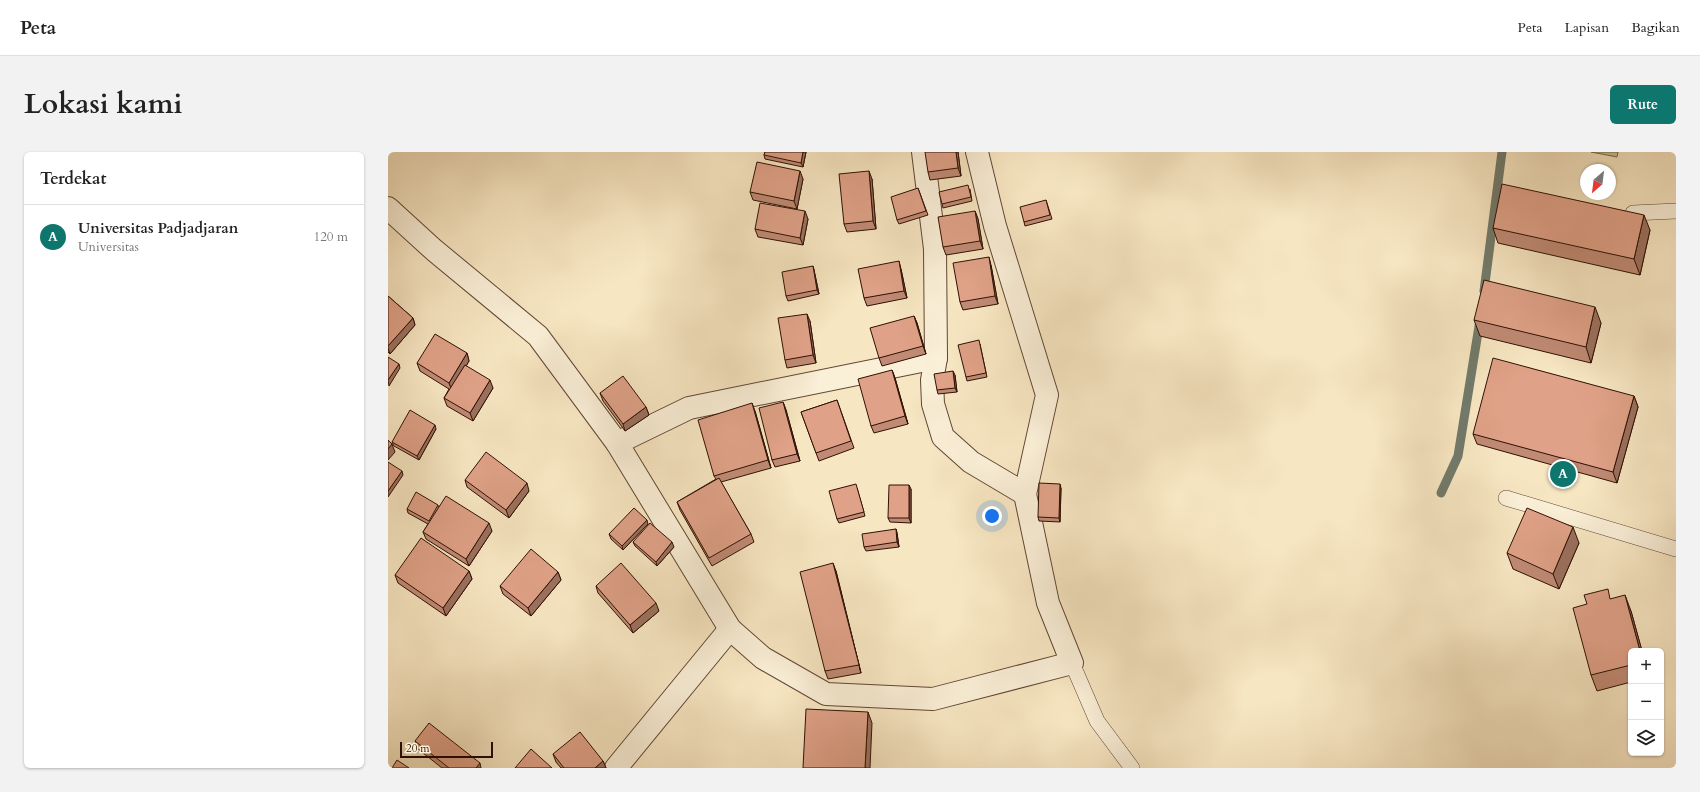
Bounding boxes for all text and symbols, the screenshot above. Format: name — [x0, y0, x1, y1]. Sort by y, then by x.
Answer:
text: Peta — [20, 15, 56, 41]
text: Peta — [1517, 18, 1543, 37]
text: Lapisan — [1565, 18, 1609, 37]
text: Bagikan — [1631, 18, 1680, 37]
text: Lokasi kami — [24, 85, 182, 123]
button: Rute — [1610, 85, 1676, 124]
north arrow — [1580, 164, 1616, 200]
text: Terdekat — [40, 167, 106, 190]
text: Universitas Padjadjaran — [78, 218, 238, 238]
text: A — [48, 228, 58, 246]
text: 120 m — [314, 228, 348, 246]
text: Universitas — [78, 238, 139, 256]
pin: A — [1550, 459, 1576, 489]
your location — [982, 506, 1002, 526]
map controls — [1628, 648, 1664, 756]
button: + — [1628, 648, 1664, 684]
button: − — [1628, 684, 1664, 720]
button: layers — [1628, 720, 1664, 756]
scale bar — [400, 740, 493, 759]
text: 20 m — [406, 741, 430, 756]

